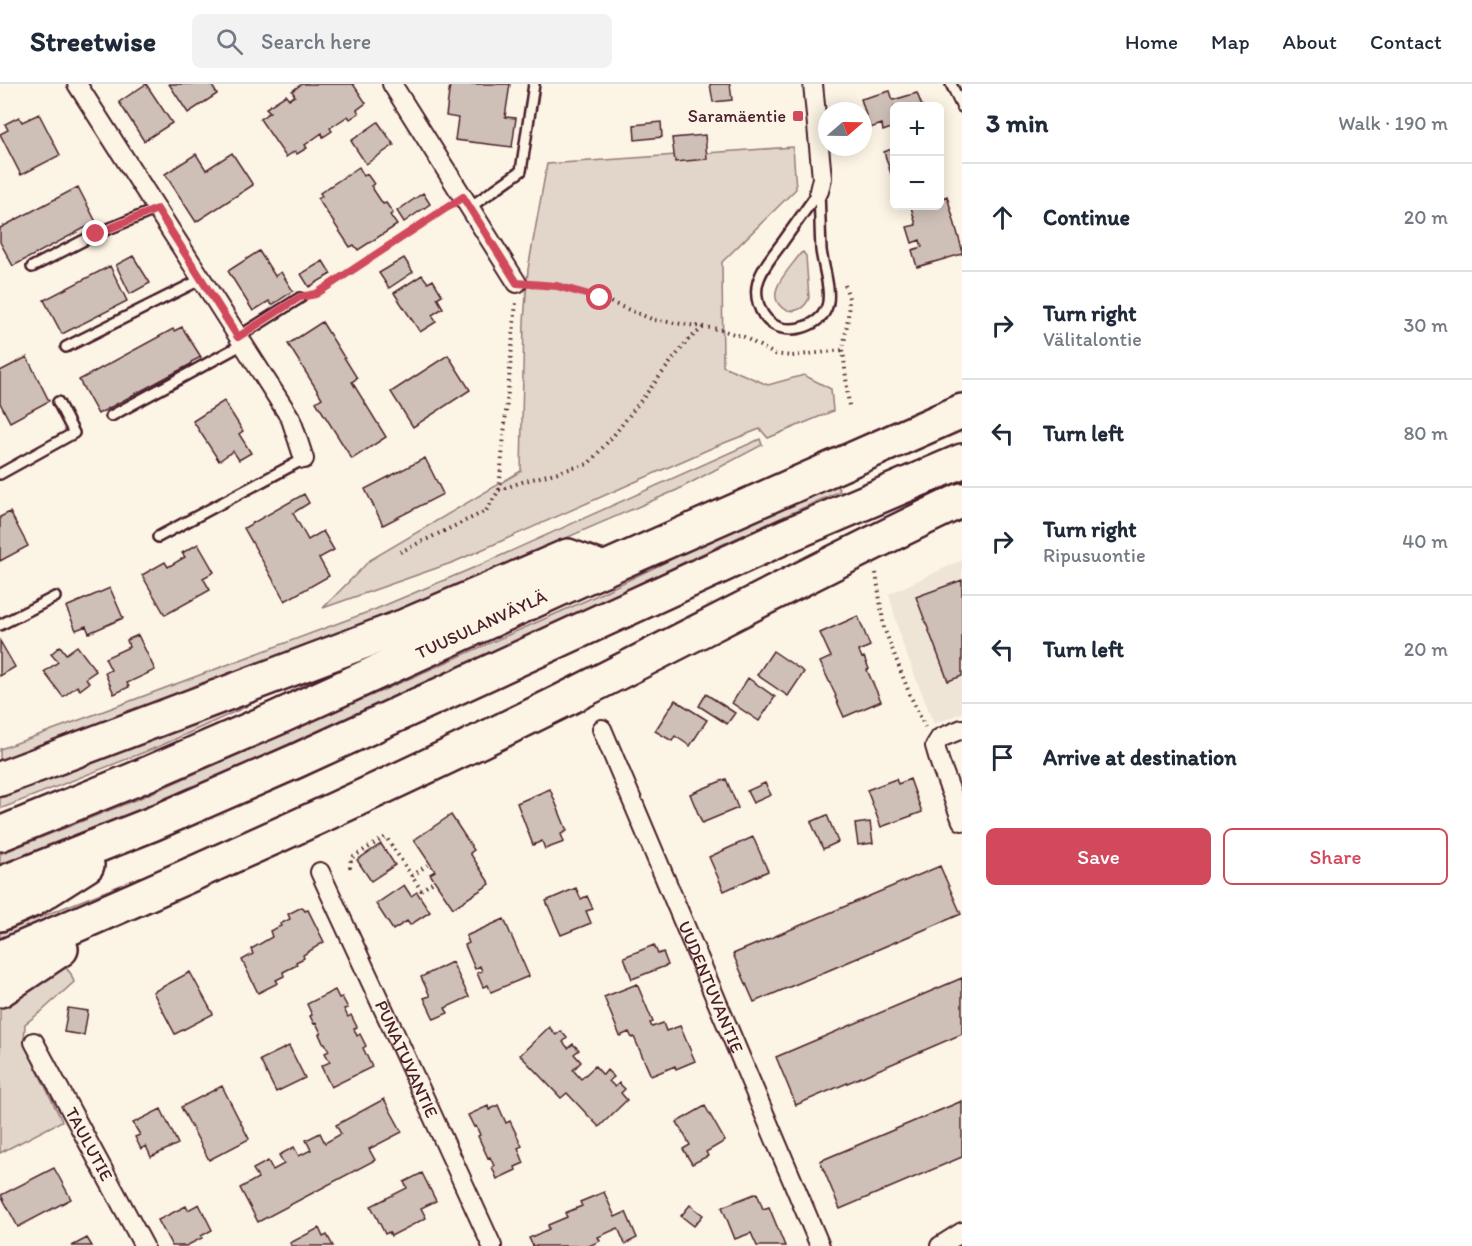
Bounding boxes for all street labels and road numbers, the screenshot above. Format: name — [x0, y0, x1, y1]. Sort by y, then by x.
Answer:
street label: TUUSULANVÄYLÄ — [412, 585, 551, 664]
street label: UUDENTUVANTIE — [673, 918, 748, 1056]
street label: PUNATUVANTIE — [370, 997, 443, 1121]
street label: TAULUTIE — [60, 1103, 118, 1185]

